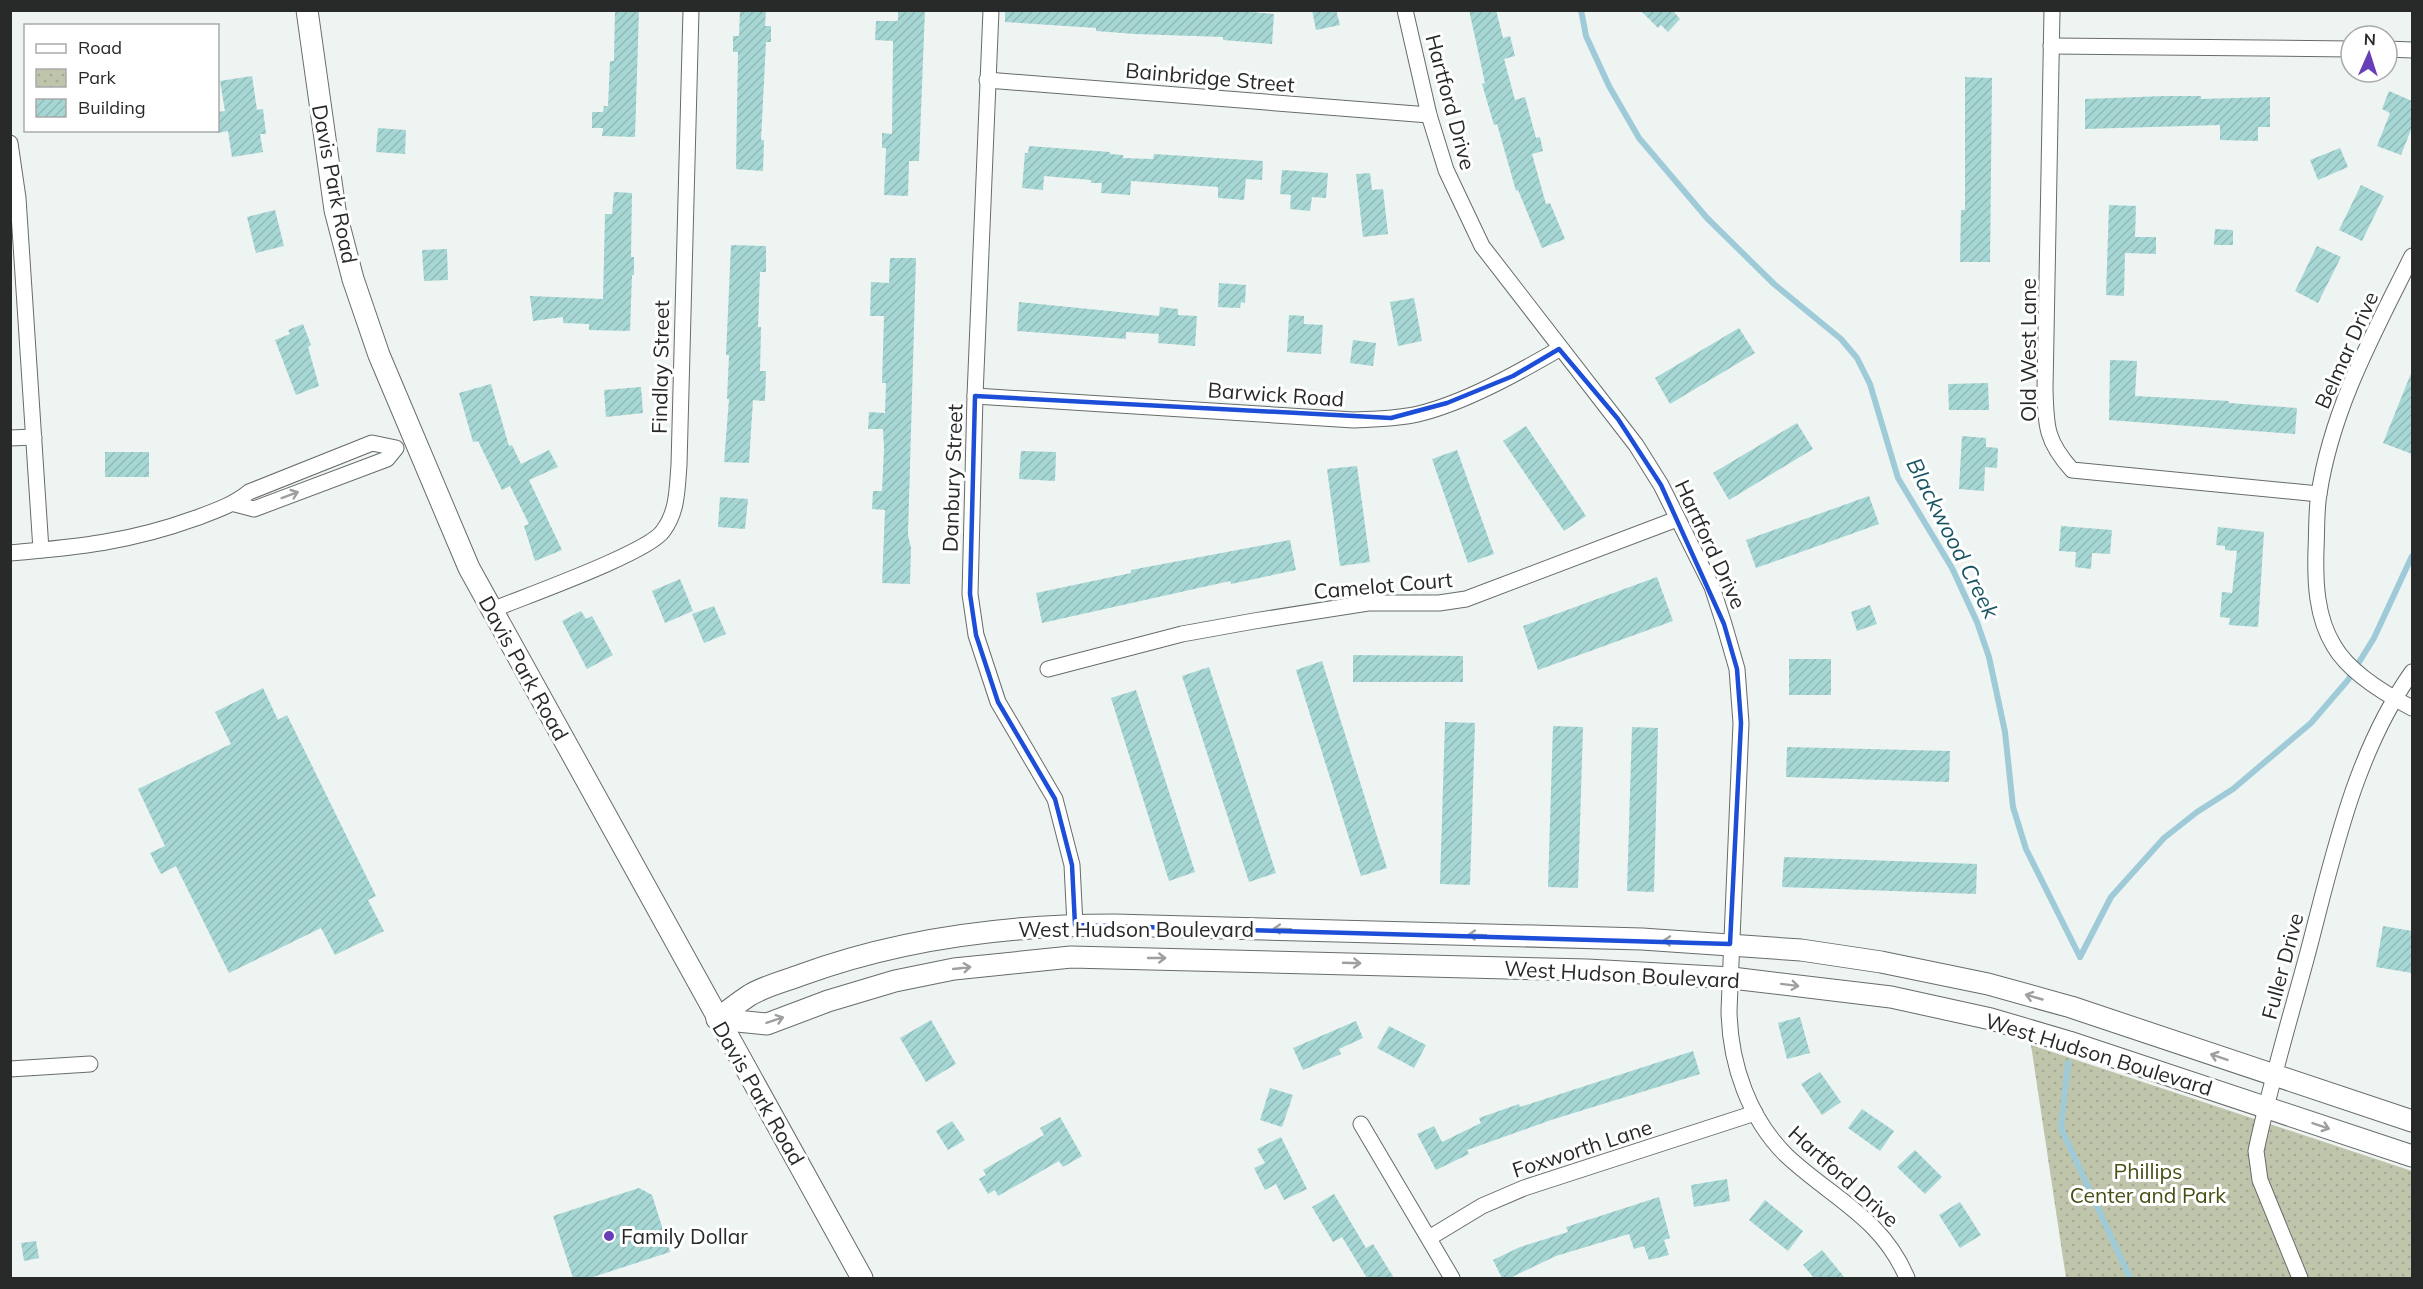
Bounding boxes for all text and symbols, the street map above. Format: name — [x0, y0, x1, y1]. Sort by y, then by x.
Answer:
legend — [24, 24, 219, 132]
north arrow — [2339, 24, 2399, 84]
text: N — [2363, 29, 2376, 49]
street label: Hartford Drive — [1420, 31, 1482, 173]
text: Road — [78, 36, 122, 59]
street label: Bainbridge Street — [1124, 57, 1296, 97]
text: Park — [78, 66, 117, 89]
text: Building — [78, 96, 146, 119]
street label: Davis Park Road — [307, 102, 363, 266]
street label: Old West Lane — [2015, 278, 2041, 422]
street label: Belmar Drive — [2309, 287, 2383, 413]
street label: Findlay Street — [646, 300, 674, 434]
street label: Barwick Road — [1207, 376, 1345, 412]
street label: Danbury Street — [936, 403, 968, 553]
water label: Blackwood Creek — [1900, 453, 2006, 624]
street label: Hartford Drive — [1670, 475, 1752, 613]
one-way arrow — [280, 489, 299, 500]
street label: Camelot Court — [1312, 566, 1454, 604]
street label: Davis Park Road — [474, 591, 574, 745]
street label: Fuller Drive — [2255, 910, 2309, 1022]
street label: West Hudson Boulevard — [1018, 916, 1254, 942]
one-way arrow — [1273, 923, 1292, 935]
one-way arrow — [1467, 929, 1487, 940]
one-way arrow — [1662, 935, 1682, 946]
one-way arrow — [1146, 952, 1166, 964]
street label: West Hudson Boulevard — [1503, 955, 1741, 993]
one-way arrow — [1341, 957, 1361, 969]
one-way arrow — [952, 962, 972, 973]
one-way arrow — [1779, 980, 1799, 991]
one-way arrow — [2025, 991, 2044, 1002]
street label: West Hudson Boulevard — [1982, 1007, 2216, 1101]
one-way arrow — [765, 1014, 784, 1025]
street label: Davis Park Road — [707, 1017, 811, 1169]
one-way arrow — [2210, 1051, 2229, 1062]
street label: Foxworth Lane — [1509, 1113, 1655, 1183]
street label: Hartford Drive — [1784, 1120, 1904, 1232]
one-way arrow — [2311, 1122, 2330, 1133]
park label: Phillips Center and Park — [2070, 1158, 2226, 1208]
place label: Family Dollar — [621, 1223, 748, 1249]
marker: Family Dollar — [602, 1229, 616, 1243]

